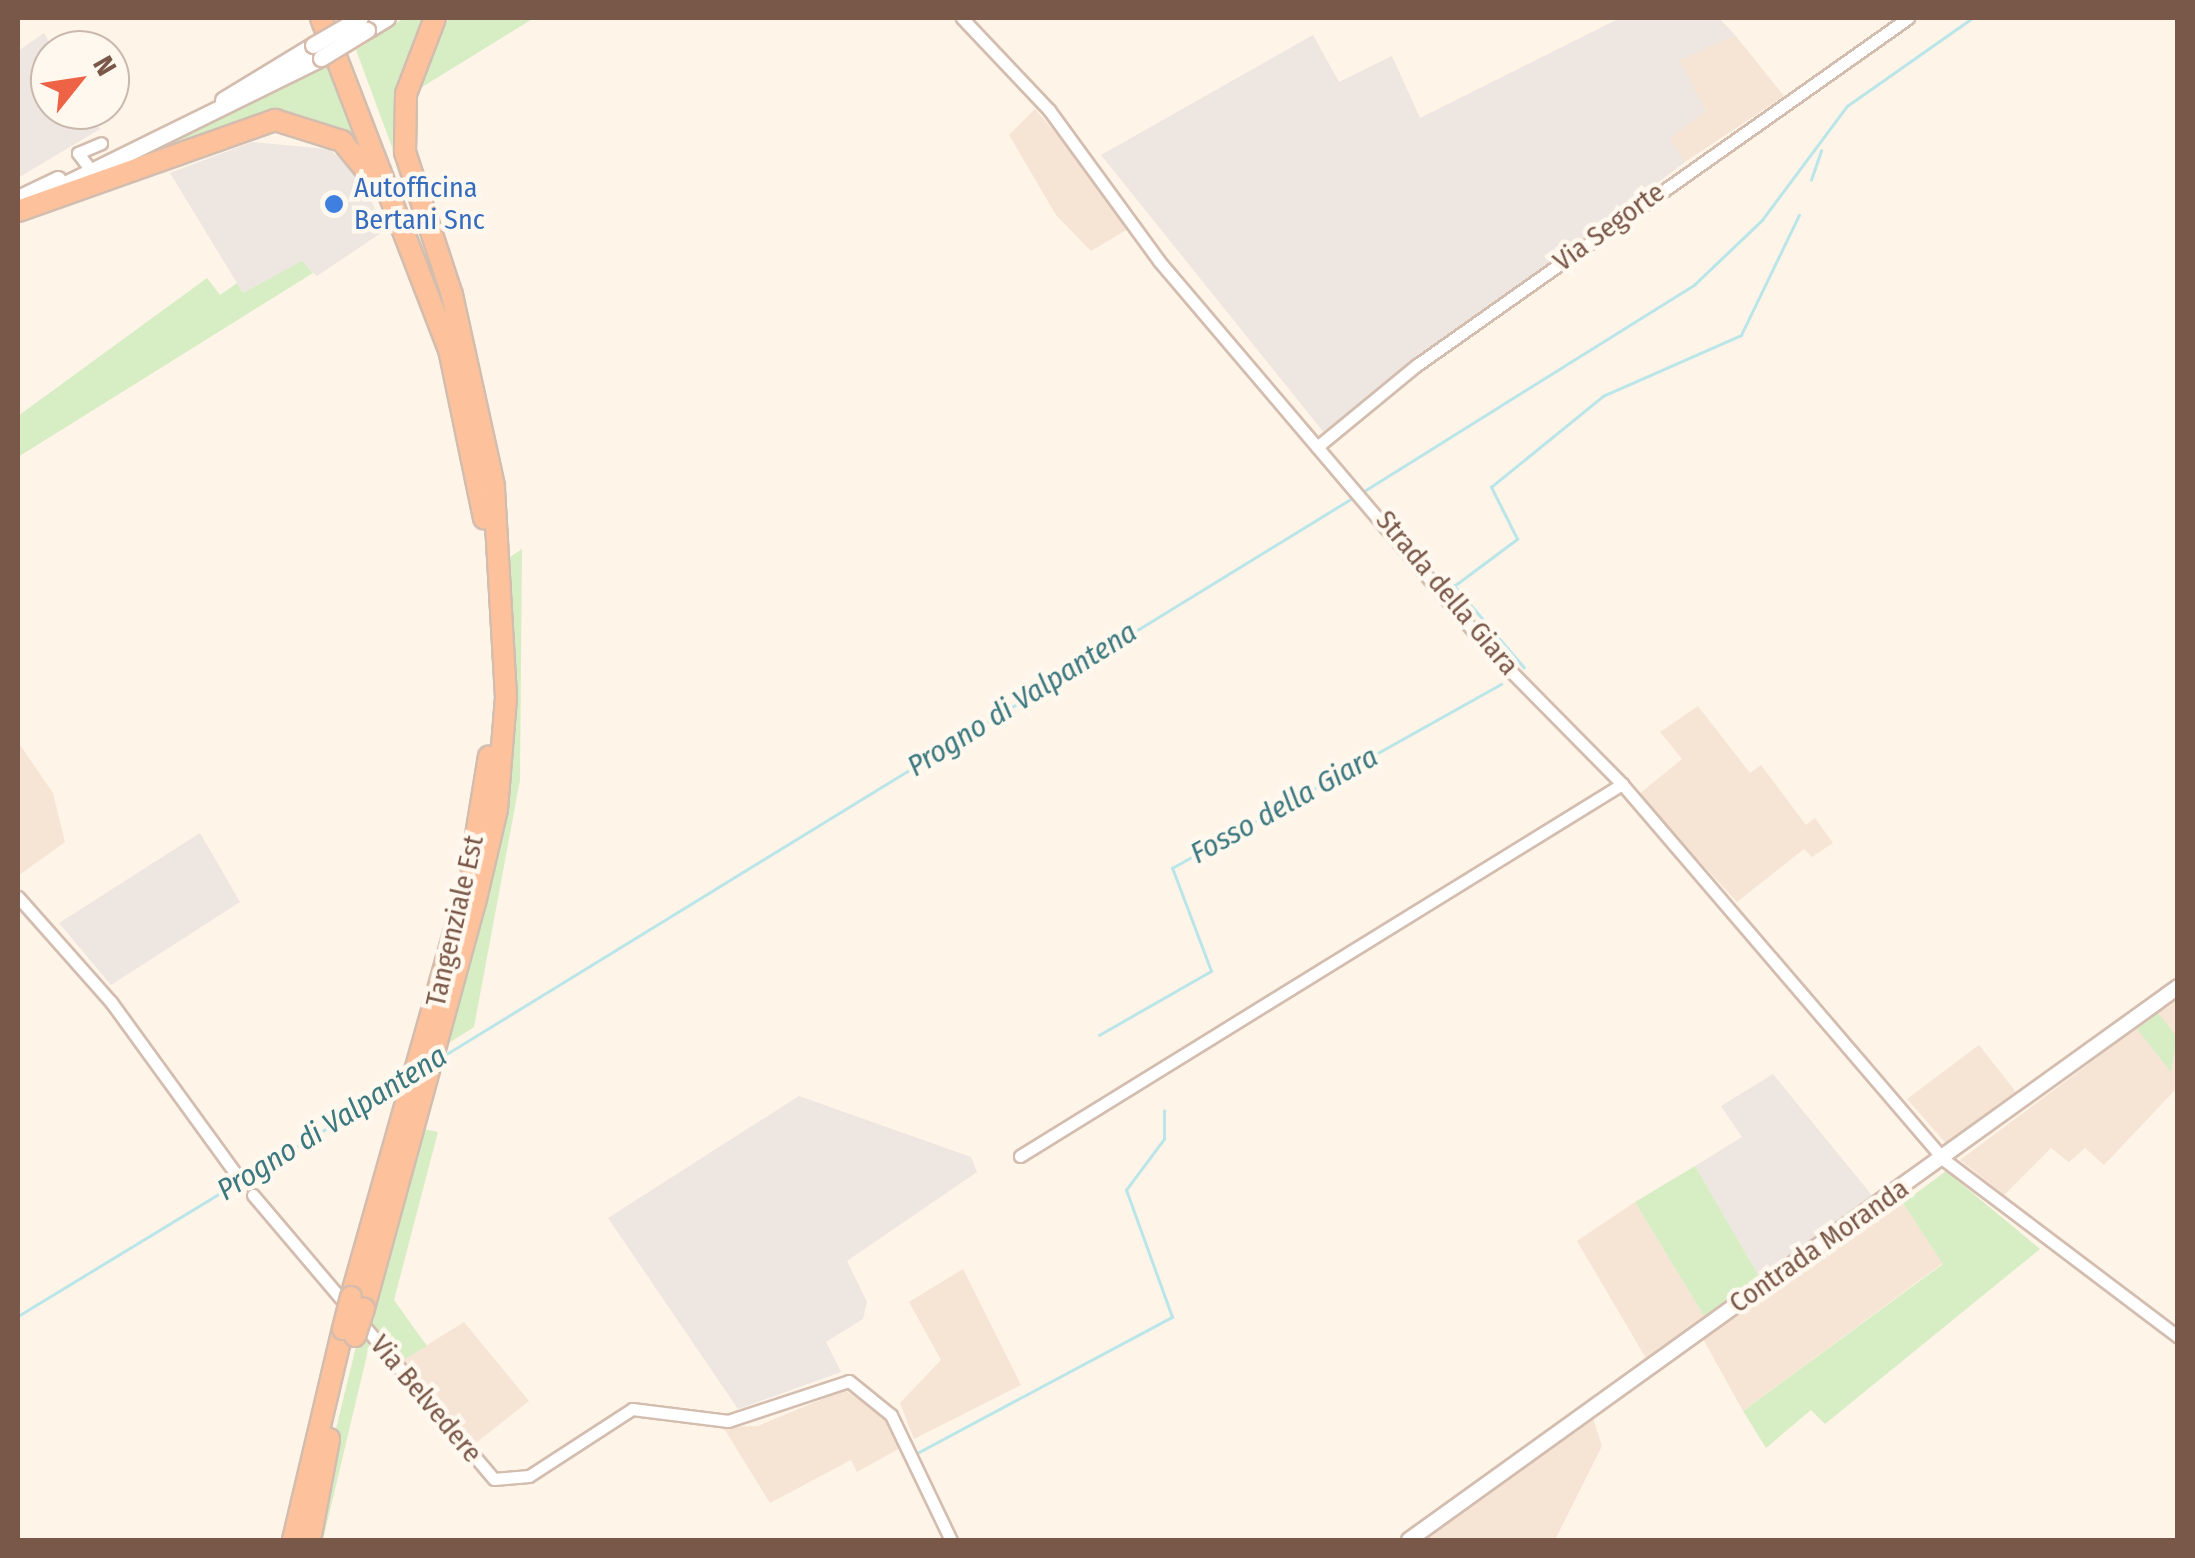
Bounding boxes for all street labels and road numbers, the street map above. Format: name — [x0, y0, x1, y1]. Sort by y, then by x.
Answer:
street label: Via Segorte — [1547, 175, 1671, 279]
street label: Strada della Giara — [1369, 504, 1525, 682]
street label: Tangenziale Est — [419, 832, 491, 1010]
street label: Contrada Moranda — [1723, 1172, 1915, 1320]
street label: Via Belvedere — [363, 1329, 489, 1469]

